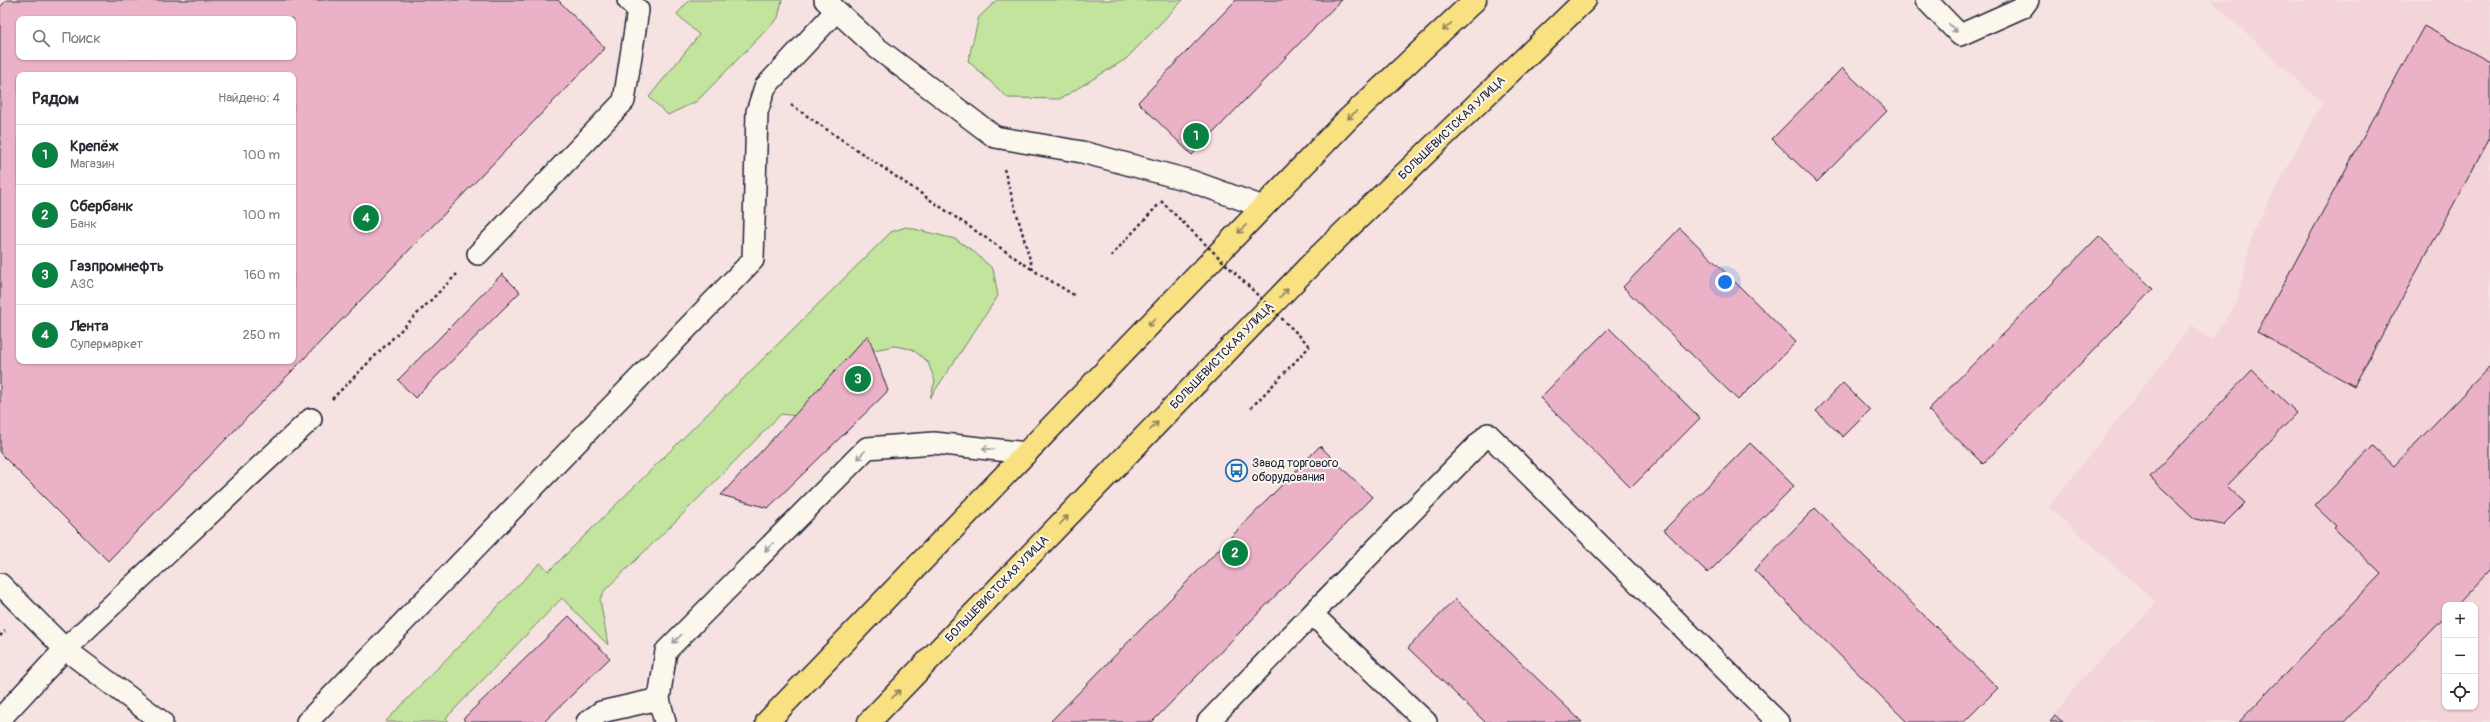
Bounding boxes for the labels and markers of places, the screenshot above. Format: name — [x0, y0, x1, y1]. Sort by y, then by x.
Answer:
pin: 1 — [1183, 121, 1209, 151]
pin: 4 — [353, 203, 379, 233]
pin: 3 — [845, 364, 871, 394]
place label: Завод торгового оборудования — [1252, 456, 1339, 485]
bus stop icon: Завод торгового оборудования — [1224, 457, 1250, 483]
pin: 2 — [1222, 538, 1248, 568]

